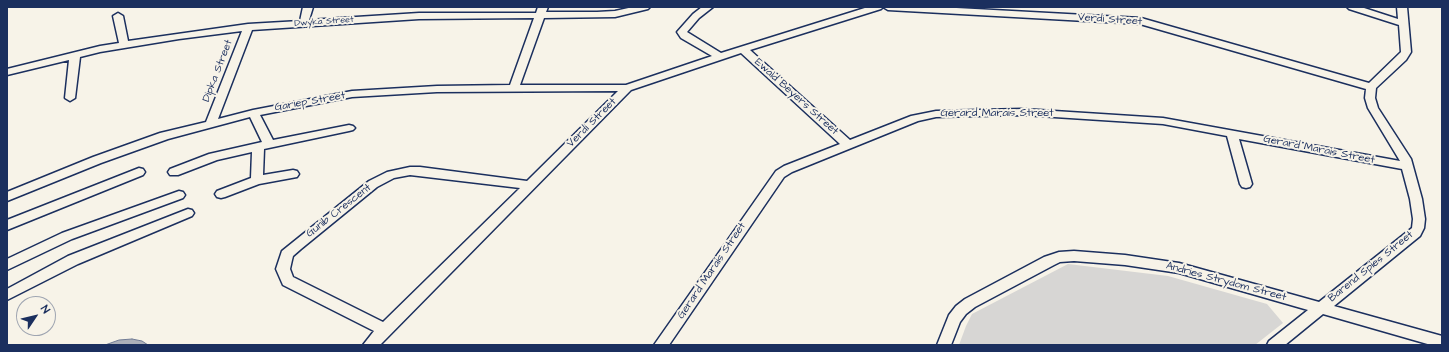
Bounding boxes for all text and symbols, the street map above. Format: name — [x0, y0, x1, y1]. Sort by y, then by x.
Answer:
street label: Verdi Street — [1077, 11, 1143, 29]
street label: Dwyka Street — [294, 15, 354, 29]
street label: Dipka Street — [200, 38, 236, 104]
street label: Ewald Beyers Street — [751, 56, 841, 138]
street label: Gariep Street — [274, 89, 346, 115]
street label: Verdi Street — [565, 96, 619, 150]
street label: Gerard Marais Street — [940, 107, 1054, 121]
street label: Gerard Marais Street — [1262, 133, 1376, 167]
street label: Gunib Crescent — [304, 181, 374, 241]
street label: Gerard Marais Street — [675, 220, 749, 322]
street label: Barend Spies Street — [1326, 229, 1416, 305]
street label: Andries Strydom Street — [1164, 260, 1288, 304]
north arrow — [16, 296, 56, 336]
text: N — [37, 302, 54, 317]

